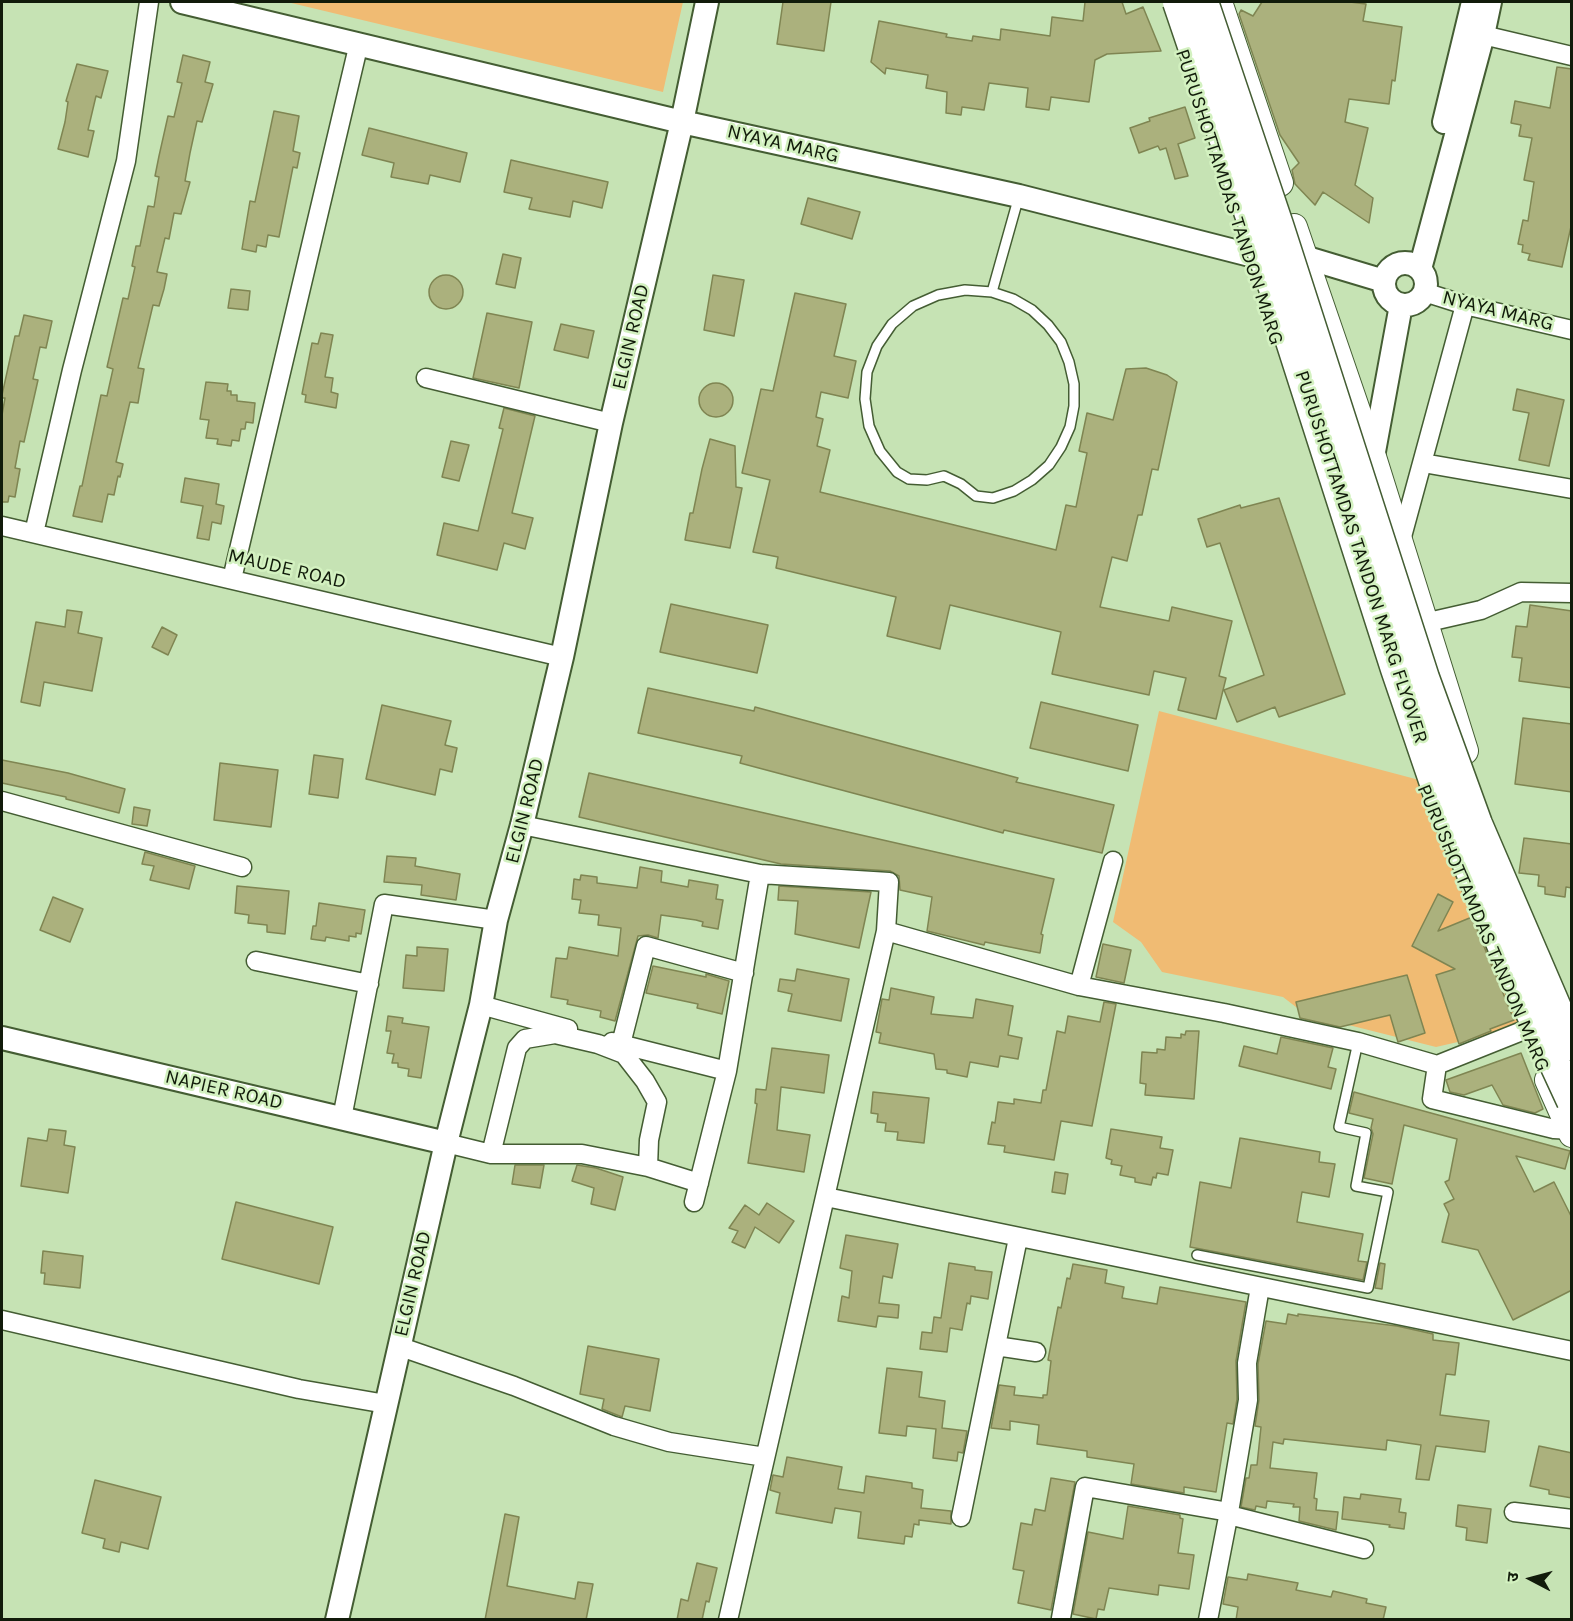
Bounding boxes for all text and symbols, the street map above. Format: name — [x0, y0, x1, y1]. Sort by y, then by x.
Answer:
street label: PURUSHOTTAMDAS TANDON MARG — [1170, 46, 1288, 348]
street label: NYAYA MARG — [725, 120, 841, 168]
street label: ELGIN ROAD — [607, 282, 655, 392]
street label: NYAYA MARG — [1440, 286, 1556, 336]
street label: PURUSHOTTAMDAS TANDON MARG FLYOVER — [1289, 367, 1433, 747]
street label: MAUDE ROAD — [226, 544, 348, 594]
street label: ELGIN ROAD — [500, 756, 550, 866]
street label: PURUSHOTTAMDAS TANDON MARG — [1412, 781, 1554, 1075]
street label: NAPIER ROAD — [163, 1065, 285, 1115]
street label: ELGIN ROAD — [389, 1229, 437, 1339]
north arrow — [1501, 1549, 1561, 1609]
text: उ — [1503, 1571, 1523, 1583]

